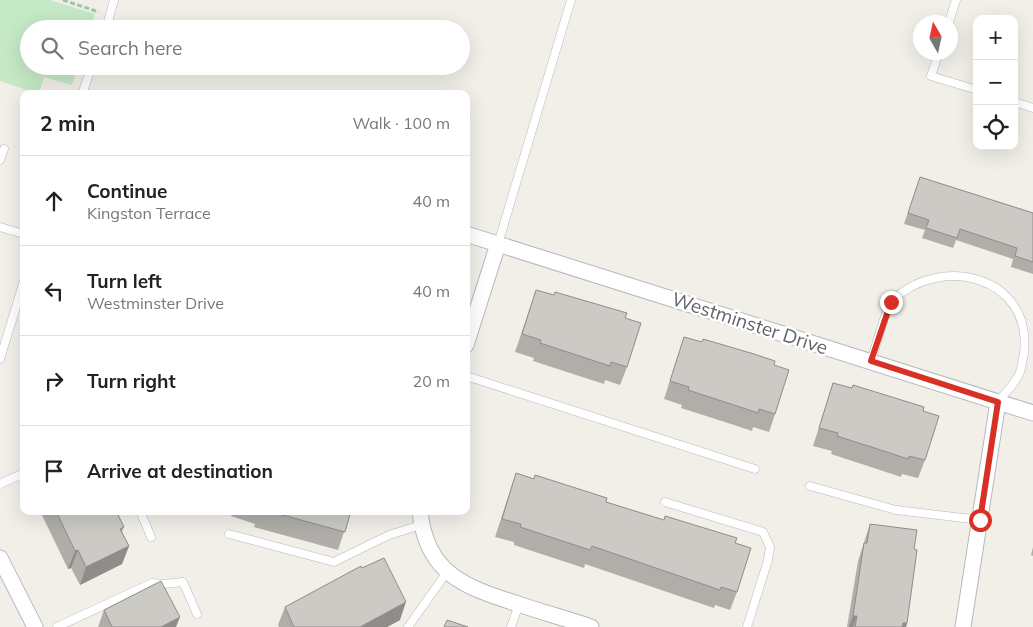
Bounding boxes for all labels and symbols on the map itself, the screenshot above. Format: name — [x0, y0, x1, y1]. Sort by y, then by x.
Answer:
north arrow — [913, 15, 958, 60]
street label: Westminster Drive — [669, 286, 831, 360]
route end — [880, 291, 903, 314]
route start — [969, 509, 992, 532]

